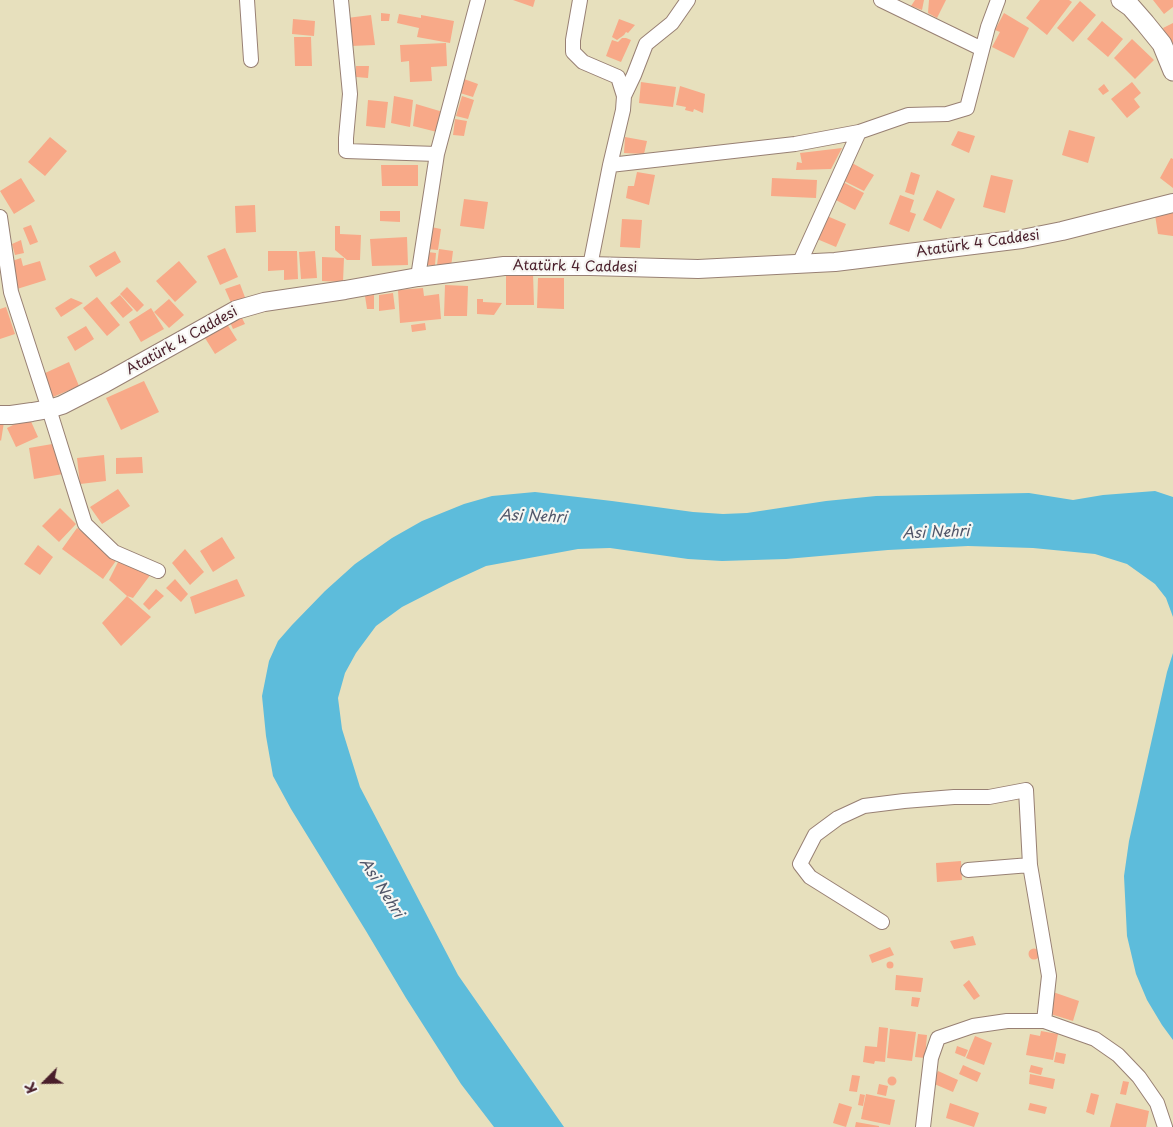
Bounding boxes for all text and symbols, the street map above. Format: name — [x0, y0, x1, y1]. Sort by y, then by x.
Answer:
street label: Atatürk 4 Caddesi — [915, 227, 1041, 261]
street label: Atatürk 4 Caddesi — [513, 258, 637, 276]
street label: Atatürk 4 Caddesi — [123, 303, 241, 379]
water label: Asi Nehri — [499, 507, 567, 527]
water label: Asi Nehri — [902, 523, 970, 543]
water label: Asi Nehri — [355, 855, 407, 921]
north arrow — [20, 1057, 70, 1107]
text: K — [19, 1079, 42, 1097]

